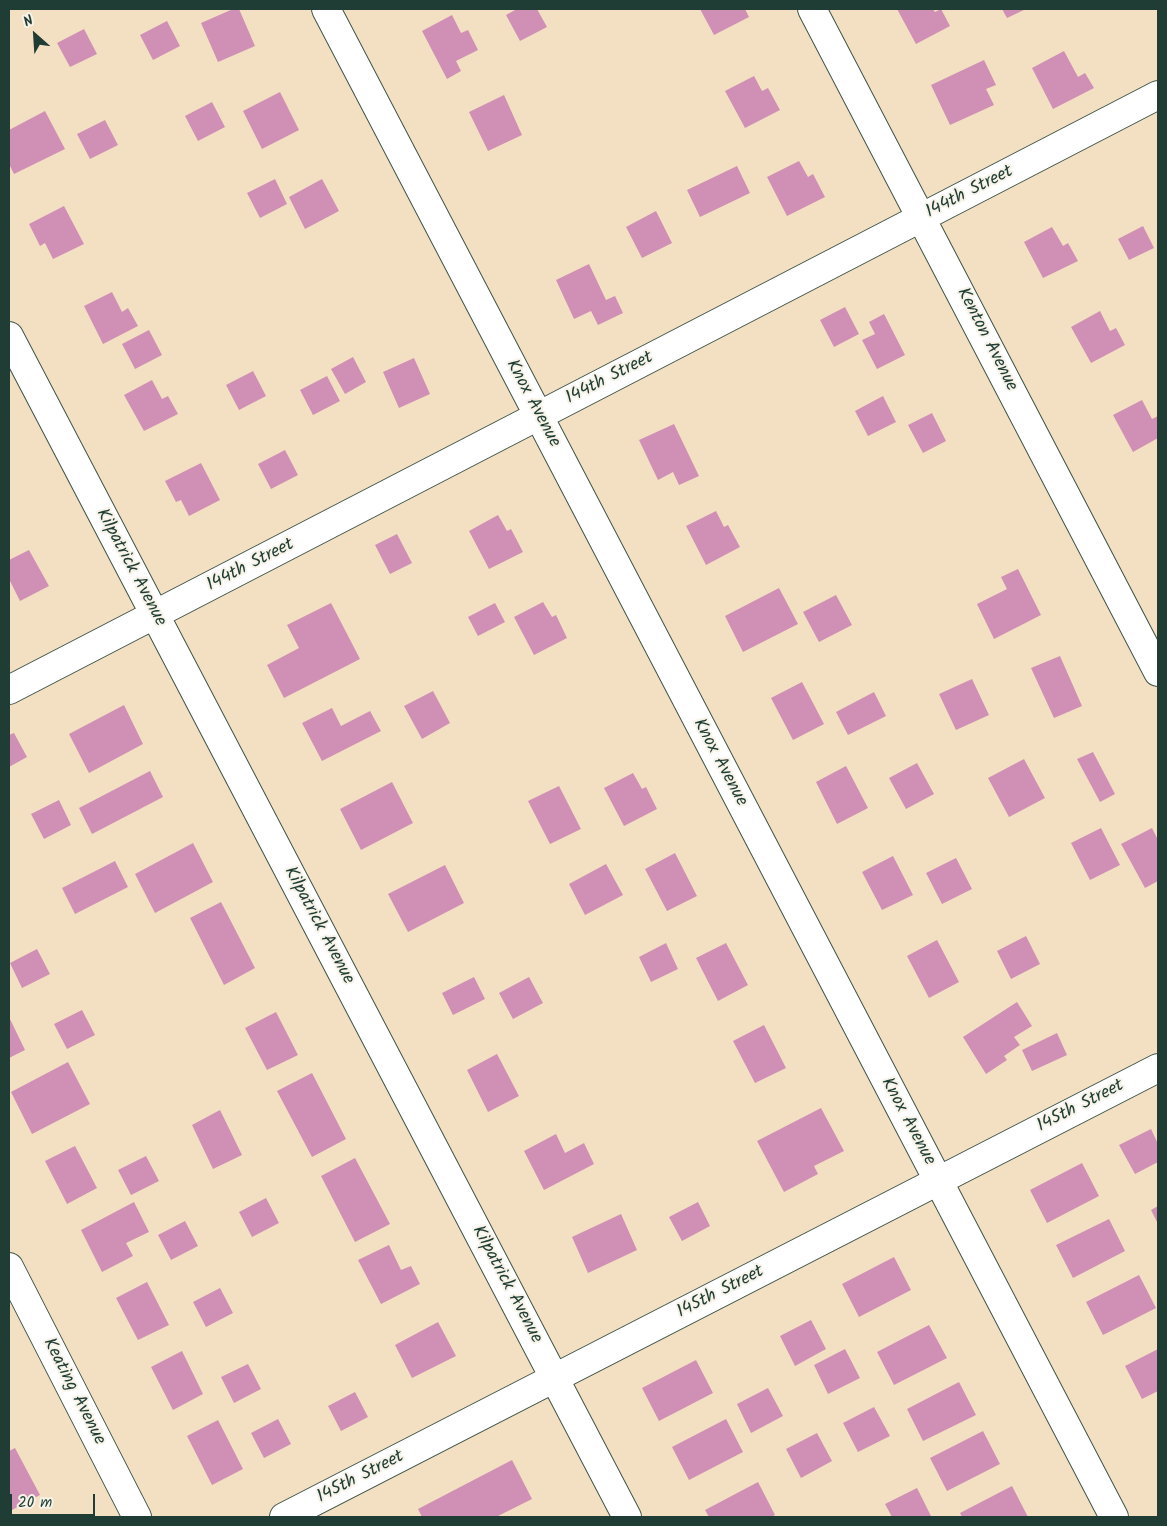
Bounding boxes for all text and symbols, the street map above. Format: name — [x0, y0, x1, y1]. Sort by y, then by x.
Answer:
north arrow — [10, 10, 60, 60]
text: N — [20, 10, 37, 33]
street label: 144th Street — [923, 162, 1017, 224]
street label: Kenton Avenue — [951, 285, 1021, 395]
street label: 144th Street — [563, 348, 657, 410]
street label: Knox Avenue — [500, 356, 564, 452]
street label: Kilpatrick Avenue — [90, 505, 170, 631]
street label: 144th Street — [204, 535, 298, 597]
street label: Knox Avenue — [687, 715, 751, 811]
street label: Kilpatrick Avenue — [278, 863, 358, 989]
street label: Knox Avenue — [875, 1074, 939, 1170]
street label: 145th Street — [1034, 1076, 1128, 1138]
street label: Kilpatrick Avenue — [466, 1222, 546, 1348]
street label: 145th Street — [674, 1262, 768, 1324]
street label: Keating Avenue — [37, 1335, 109, 1449]
street label: 145th Street — [314, 1447, 408, 1509]
scale bar — [12, 1484, 98, 1516]
text: 20 m — [18, 1491, 52, 1515]

